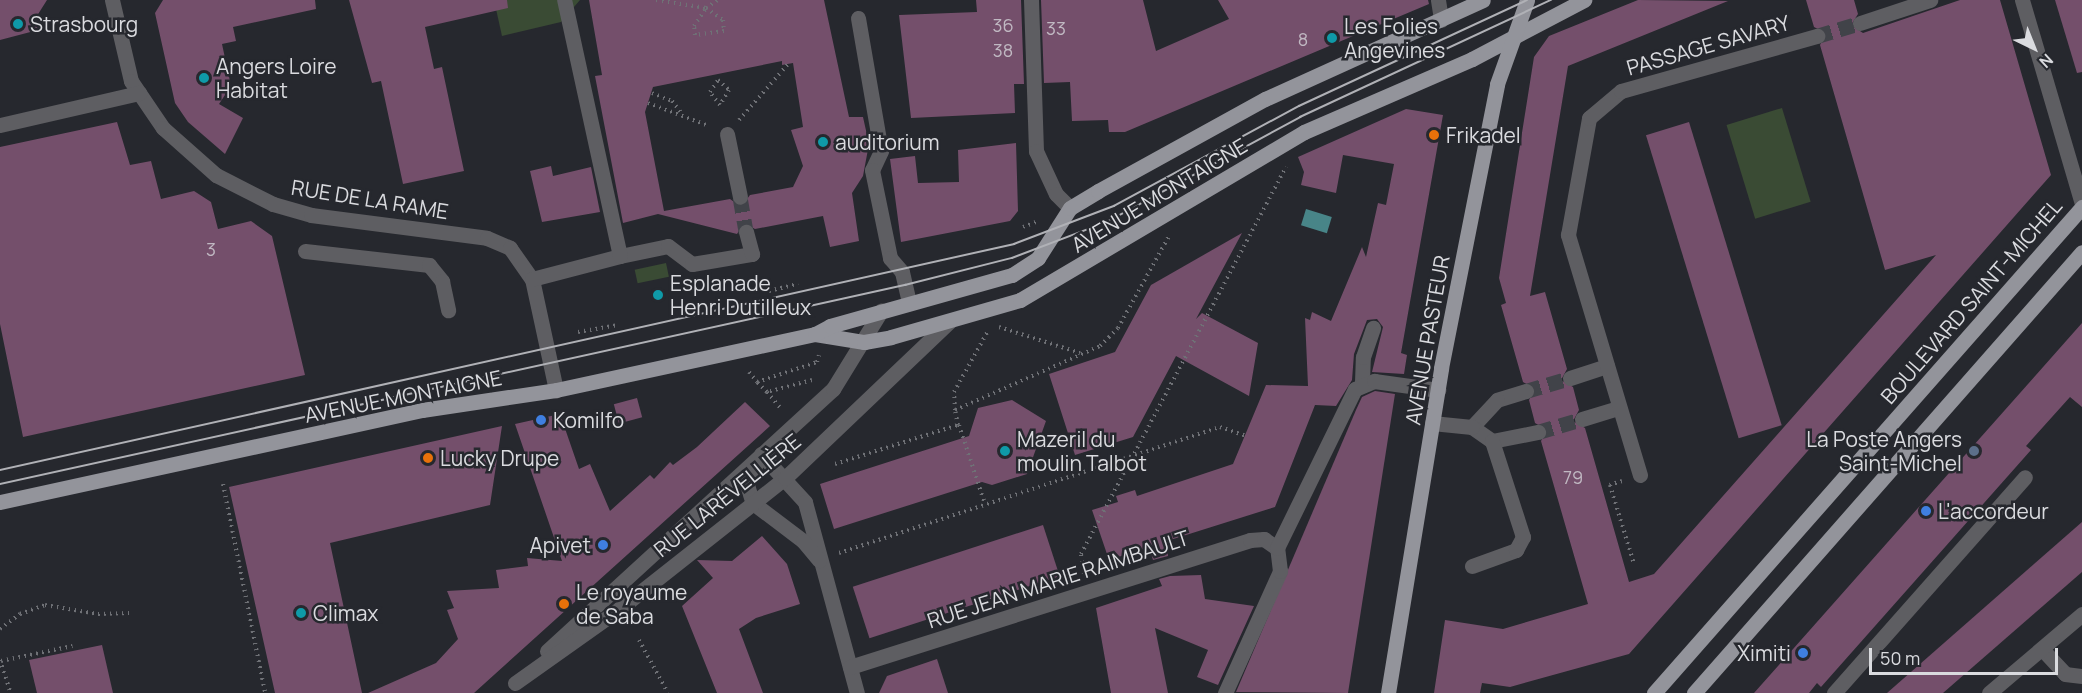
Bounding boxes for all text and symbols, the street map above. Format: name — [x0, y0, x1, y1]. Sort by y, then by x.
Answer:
street label: PASSAGE SAVARY — [1624, 10, 1792, 80]
place label: Strasbourg — [30, 11, 138, 37]
place label: Les Folies Angevines — [1344, 13, 1445, 63]
house number: 36 — [992, 14, 1014, 36]
marker: Strasbourg — [11, 17, 25, 31]
house number: 33 — [1046, 17, 1066, 39]
north arrow — [2004, 18, 2064, 78]
house number: 8 — [1298, 28, 1308, 50]
marker: Les Folies Angevines — [1325, 31, 1339, 45]
house number: 38 — [993, 39, 1013, 61]
text: N — [2035, 49, 2058, 73]
place label: Angers Loire Habitat — [216, 53, 337, 103]
marker: Angers Loire Habitat — [197, 71, 211, 85]
place label: Frikadel — [1446, 122, 1521, 148]
marker: Frikadel — [1427, 128, 1441, 142]
place label: auditorium — [835, 129, 940, 155]
street label: AVENUE MONTAIGNE — [1067, 133, 1251, 257]
marker: auditorium — [816, 135, 830, 149]
street label: RUE DE LA RAME — [290, 174, 450, 224]
street label: BOULEVARD SAINT-MICHEL — [1875, 193, 2067, 409]
house number: 3 — [206, 238, 216, 260]
street label: AVENUE PASTEUR — [1400, 253, 1454, 427]
place label: Esplanade Henri Dutilleux — [670, 270, 811, 320]
marker: Esplanade Henri Dutilleux — [651, 288, 665, 302]
street label: AVENUE MONTAIGNE — [302, 365, 504, 427]
place label: Komilfo — [553, 407, 624, 433]
marker: Komilfo — [534, 413, 548, 427]
place label: Mazeril du moulin Talbot — [1017, 426, 1147, 476]
place label: La Poste Angers Saint-Michel — [1806, 426, 1962, 476]
street label: RUE LARÉVELLIÈRE — [649, 428, 805, 562]
marker: Mazeril du moulin Talbot — [998, 444, 1012, 458]
marker: La Poste Angers Saint-Michel — [1967, 444, 1981, 458]
place label: Lucky Drupe — [440, 445, 559, 471]
marker: Lucky Drupe — [421, 451, 435, 465]
house number: 79 — [1563, 466, 1583, 488]
place label: L'accordeur — [1938, 498, 2049, 524]
marker: L'accordeur — [1919, 504, 1933, 518]
street label: RUE JEAN MARIE RAIMBAULT — [924, 525, 1192, 633]
place label: Apivet — [529, 532, 591, 558]
marker: Apivet — [596, 538, 610, 552]
place label: Le royaume de Saba — [576, 579, 687, 629]
marker: Le royaume de Saba — [557, 597, 571, 611]
place label: Climax — [313, 600, 378, 626]
marker: Climax — [294, 606, 308, 620]
scale bar — [1872, 636, 2061, 674]
place label: Ximiti — [1737, 640, 1791, 666]
marker: Ximiti — [1796, 646, 1810, 660]
text: 50 m — [1880, 646, 1920, 670]

